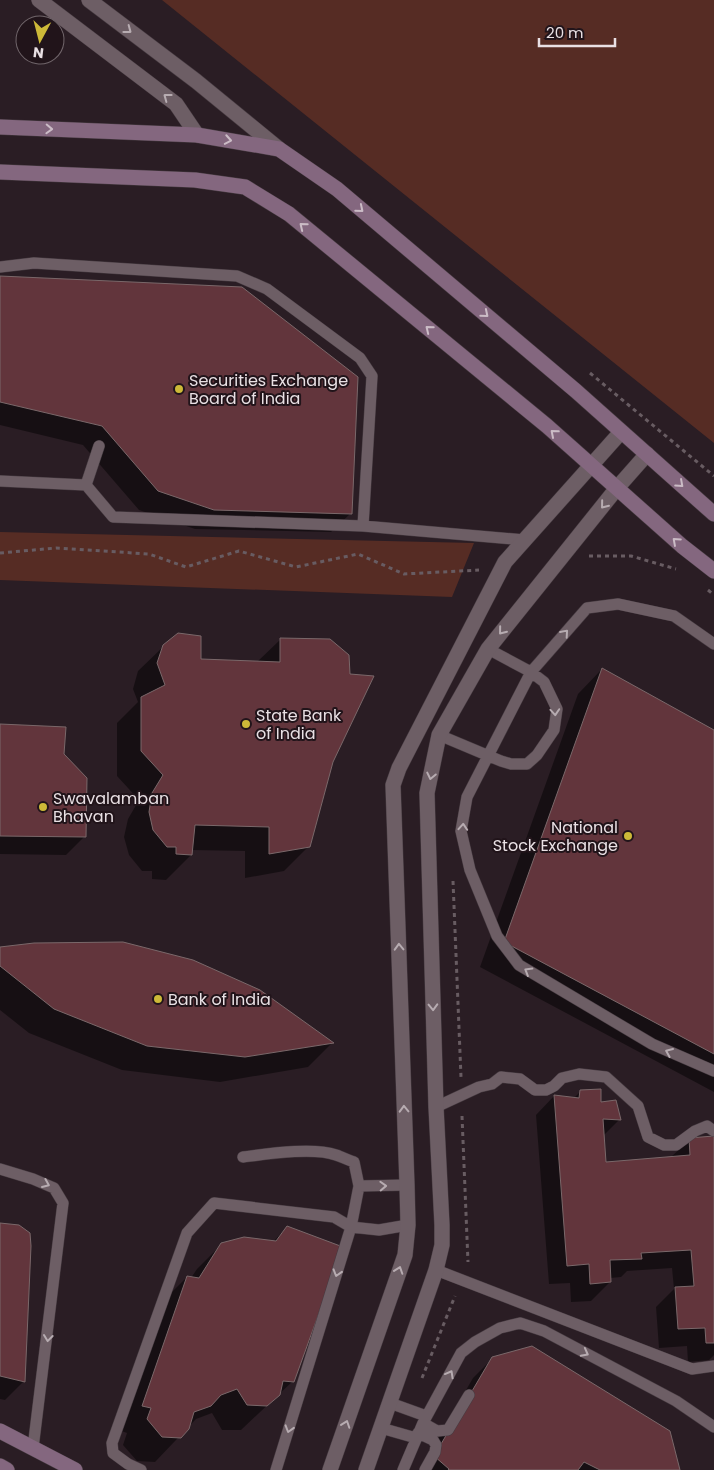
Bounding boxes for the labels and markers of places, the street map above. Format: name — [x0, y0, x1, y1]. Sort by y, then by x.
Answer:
place label: Securities Exchange Board of India — [189, 369, 348, 410]
marker: Securities Exchange Board of India — [173, 383, 185, 395]
place label: State Bank of India — [256, 704, 342, 745]
marker: State Bank of India — [240, 718, 252, 730]
place label: Swavalamban Bhavan — [53, 787, 169, 828]
marker: Swavalamban Bhavan — [37, 801, 49, 813]
place label: National Stock Exchange — [493, 816, 618, 857]
marker: National Stock Exchange — [622, 830, 634, 842]
place label: Bank of India — [168, 988, 271, 1011]
marker: Bank of India — [152, 993, 164, 1005]

